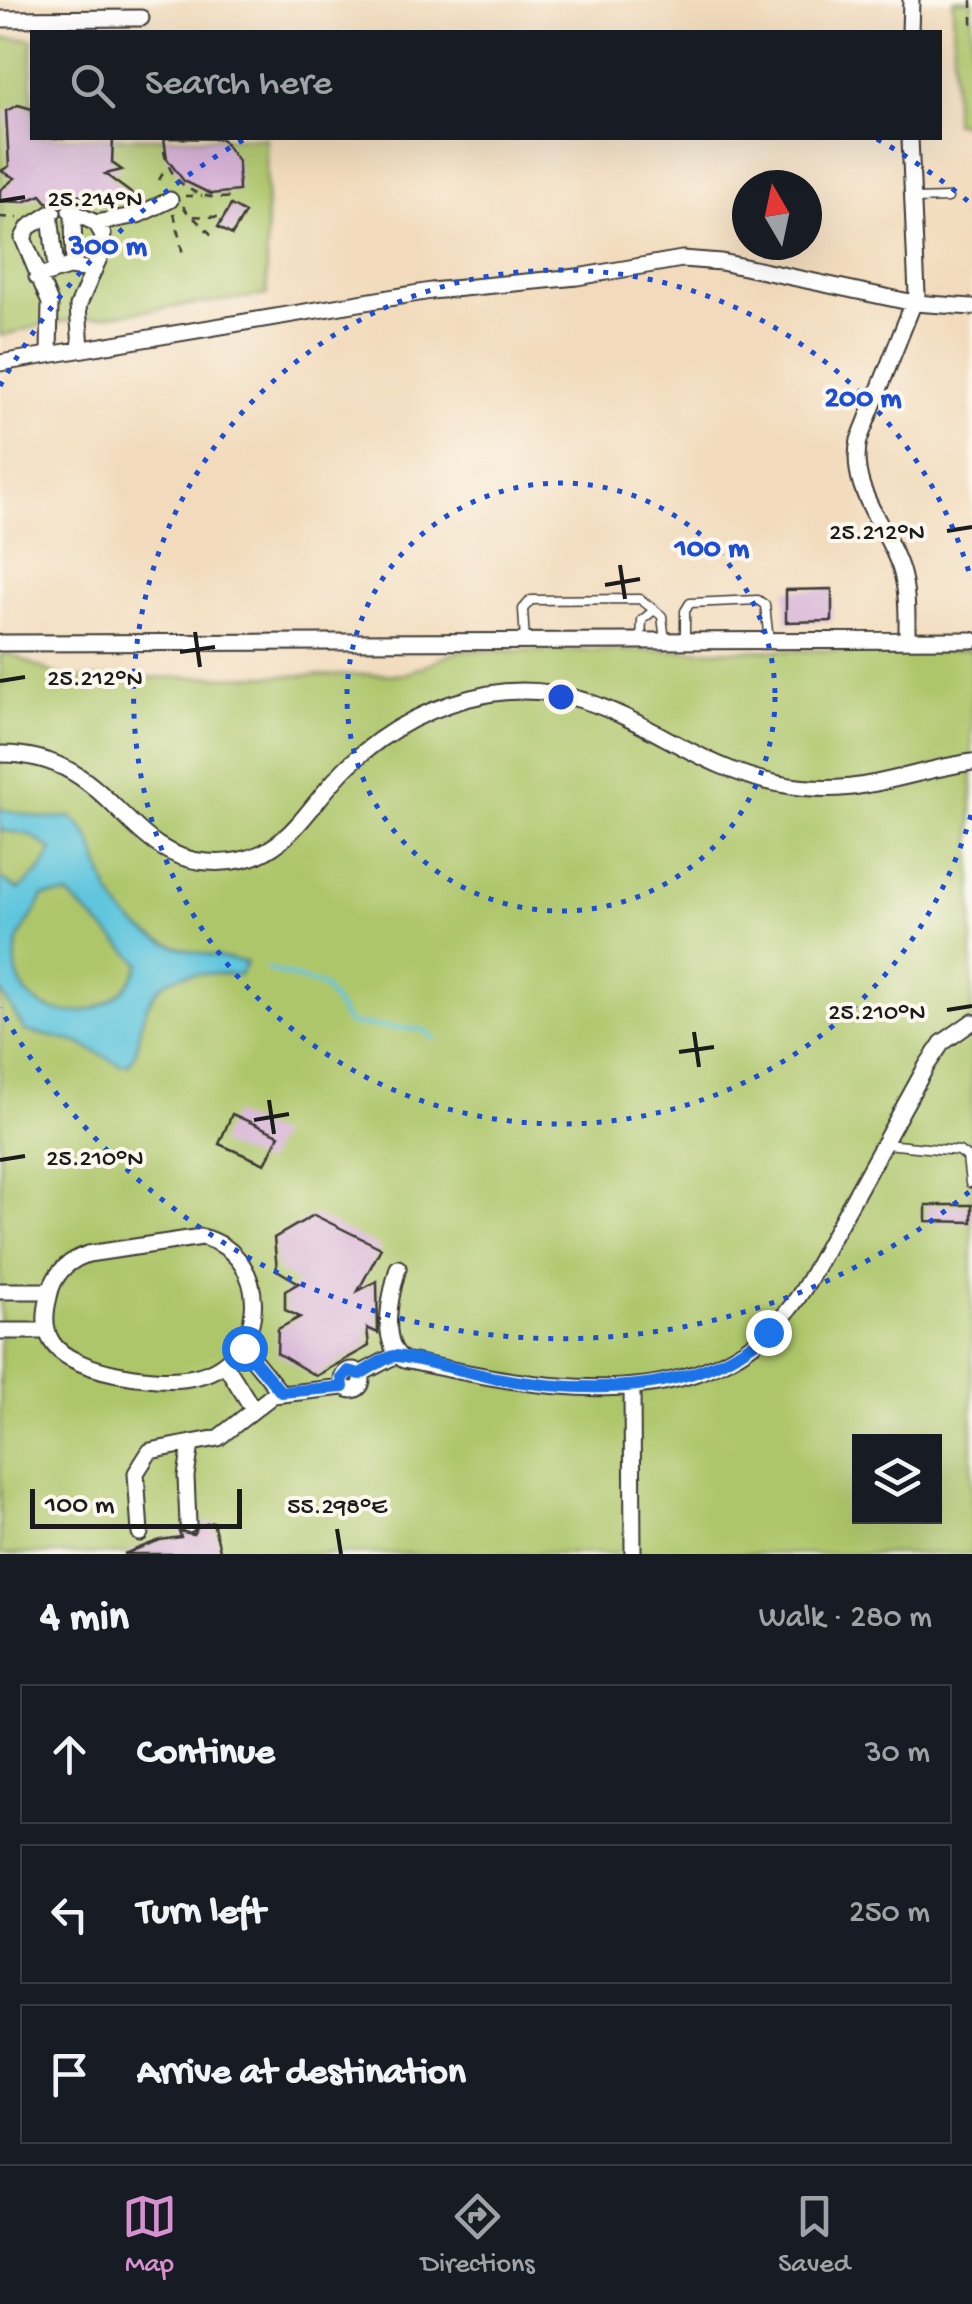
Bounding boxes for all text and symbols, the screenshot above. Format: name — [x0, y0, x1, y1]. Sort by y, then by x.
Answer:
search box — [30, 30, 942, 140]
icon: search — [65, 58, 120, 113]
text: Search here — [145, 63, 332, 107]
north arrow — [732, 170, 822, 260]
text: 25.214°N — [47, 187, 143, 216]
text: 300 m — [68, 231, 148, 266]
text: 200 m — [824, 383, 902, 418]
text: 25.212°N — [829, 520, 925, 549]
text: 100 m — [674, 533, 750, 568]
text: 25.212°N — [47, 666, 143, 695]
centre of rings — [543, 679, 579, 715]
text: 25.210°N — [828, 1000, 926, 1029]
text: 25.210°N — [46, 1146, 144, 1175]
route end — [746, 1310, 792, 1356]
route start — [222, 1326, 268, 1372]
map controls — [852, 1434, 942, 1524]
button: layers — [852, 1434, 942, 1524]
scale bar — [30, 1484, 242, 1528]
text: 100 m — [45, 1490, 115, 1523]
text: 55.298°E — [287, 1494, 388, 1523]
text: 4 min — [40, 1595, 129, 1644]
text: Walk · 280 m — [759, 1600, 932, 1638]
icon: ahead — [42, 1727, 97, 1782]
text: Continue — [137, 1732, 275, 1776]
text: 30 m — [865, 1735, 930, 1773]
icon: left — [42, 1887, 97, 1942]
text: Turn left — [137, 1892, 265, 1936]
text: 250 m — [849, 1895, 930, 1933]
icon: arrive — [42, 2047, 97, 2102]
text: Arrive at destination — [137, 2052, 466, 2096]
tab: Map — [122, 2189, 177, 2282]
tab: Directions — [421, 2189, 535, 2282]
tab: Saved — [778, 2189, 850, 2282]

